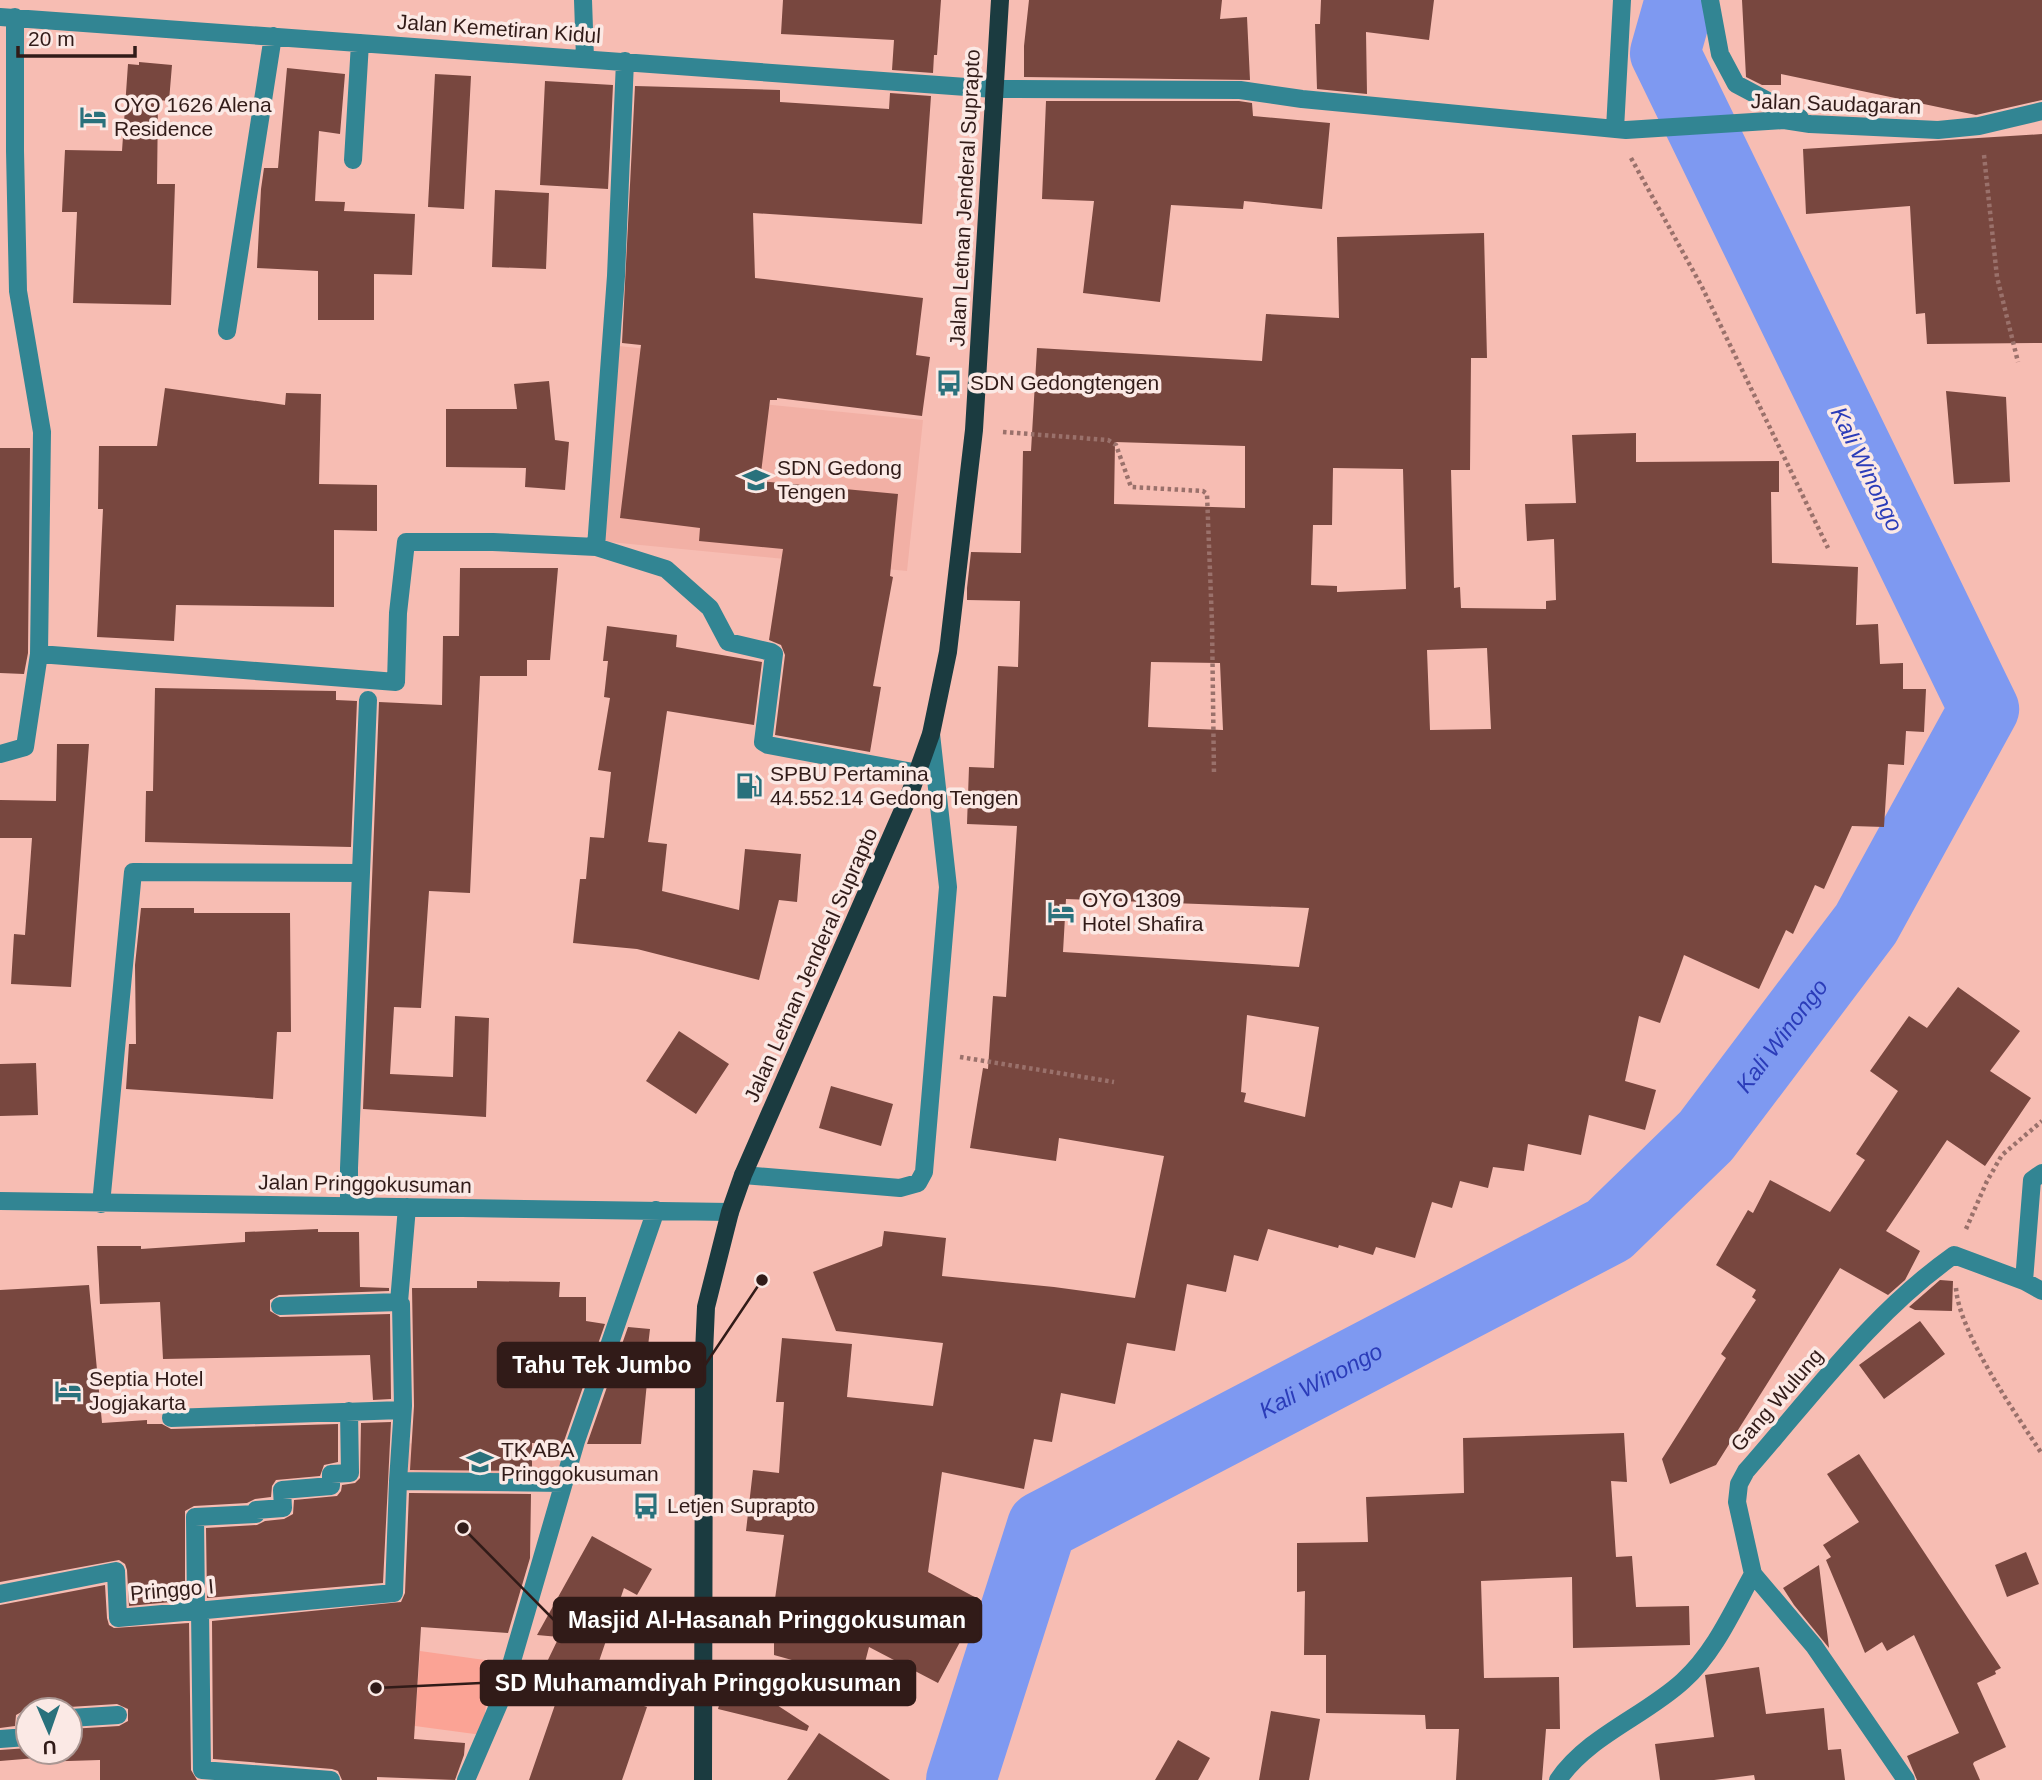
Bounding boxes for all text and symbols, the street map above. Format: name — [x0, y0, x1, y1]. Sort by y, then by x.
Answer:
street label: Jalan Kemetiran Kidul — [396, 10, 602, 47]
scale bar — [18, 14, 135, 58]
text: 20 m — [28, 27, 75, 50]
street label: Jalan Letnan Jenderal Suprapto — [945, 49, 984, 347]
street label: Jalan Saudagaran — [1750, 89, 1922, 118]
place label: OYO 1626 Alena Residence — [114, 93, 272, 140]
hotel icon: OYO 1626 Alena Residence — [78, 102, 108, 132]
bus stop icon: SDN Gedongtengen — [934, 368, 964, 398]
place label: SDN Gedongtengen — [970, 371, 1159, 394]
water label: Kali Winongo — [1826, 402, 1908, 536]
place label: SDN Gedong Tengen — [777, 456, 902, 503]
school or university icon: SDN Gedong Tengen — [741, 465, 771, 495]
place label: SPBU Pertamina 44.552.14 Gedong Tengen — [770, 762, 1018, 809]
fuel station icon: SPBU Pertamina 44.552.14 Gedong Tengen — [734, 771, 764, 801]
street label: Jalan Letnan Jenderal Suprapto — [739, 824, 882, 1105]
place label: OYO 1309 Hotel Shafira — [1082, 888, 1204, 935]
hotel icon: OYO 1309 Hotel Shafira — [1046, 897, 1076, 927]
water label: Kali Winongo — [1731, 974, 1833, 1098]
street label: Jalan Pringgokusuman — [258, 1170, 472, 1197]
water label: Kali Winongo — [1255, 1338, 1387, 1423]
callout: Tahu Tek Jumbo — [498, 1343, 705, 1387]
street label: Gang Wulung — [1726, 1344, 1827, 1456]
text: Tahu Tek Jumbo — [512, 1352, 692, 1378]
place label: Septia Hotel Jogjakarta — [89, 1367, 203, 1414]
hotel icon: Septia Hotel Jogjakarta — [53, 1376, 83, 1406]
place label: TK ABA Pringgokusuman — [501, 1438, 659, 1485]
school or university icon: TK ABA Pringgokusuman — [465, 1447, 495, 1477]
bus stop icon: Letjen Suprapto — [631, 1491, 661, 1521]
place label: Letjen Suprapto — [667, 1494, 815, 1517]
street label: Pringgo I — [129, 1574, 215, 1605]
callout: Masjid Al-Hasanah Pringgokusuman — [554, 1598, 981, 1642]
text: Masjid Al-Hasanah Pringgokusuman — [568, 1607, 966, 1633]
callout: SD Muhamamdiyah Pringgokusuman — [481, 1661, 915, 1705]
text: SD Muhamamdiyah Pringgokusuman — [495, 1670, 901, 1696]
north arrow — [14, 1696, 84, 1766]
text: U — [42, 1737, 57, 1758]

